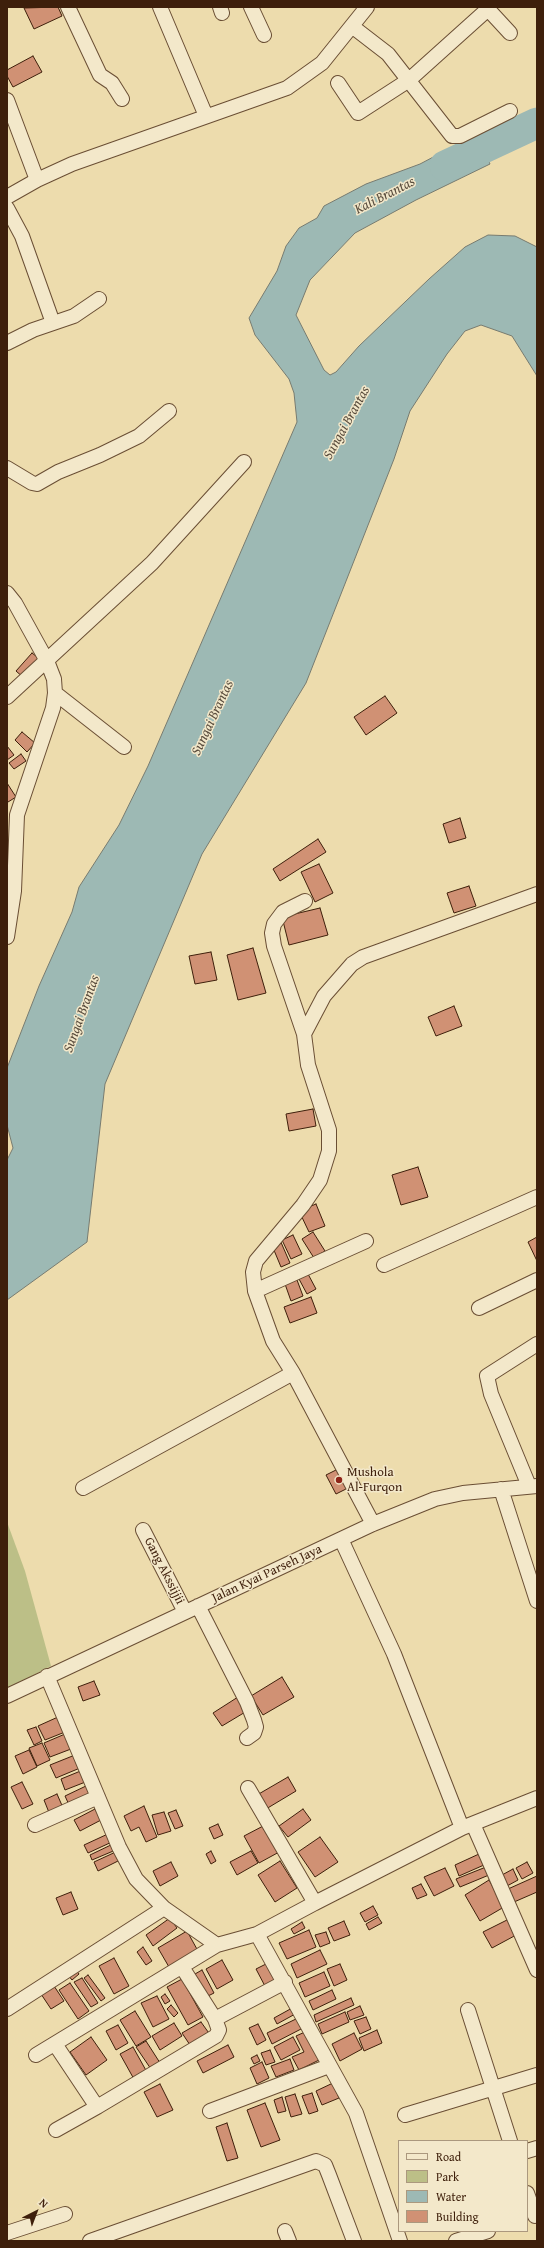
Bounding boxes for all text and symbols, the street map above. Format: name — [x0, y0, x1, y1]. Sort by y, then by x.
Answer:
water label: Kali Brantas — [352, 174, 418, 218]
water label: Sungai Brantas — [320, 383, 374, 463]
water label: Sungai Brantas — [188, 678, 238, 758]
water label: Sungai Brantas — [60, 973, 104, 1055]
place label: Mushola Al-Furqon — [347, 1465, 402, 1496]
marker: Mushola Al-Furqon — [334, 1475, 344, 1485]
street label: Gang Akssijjii — [140, 1535, 188, 1607]
street label: Jalan Kyai Parseh Jaya — [210, 1542, 324, 1606]
legend — [398, 2140, 528, 2232]
text: Road — [436, 2148, 461, 2165]
text: Park — [436, 2168, 459, 2185]
text: Water — [436, 2188, 466, 2205]
north arrow — [16, 2192, 56, 2232]
text: N — [36, 2195, 52, 2211]
text: Building — [436, 2208, 479, 2225]

